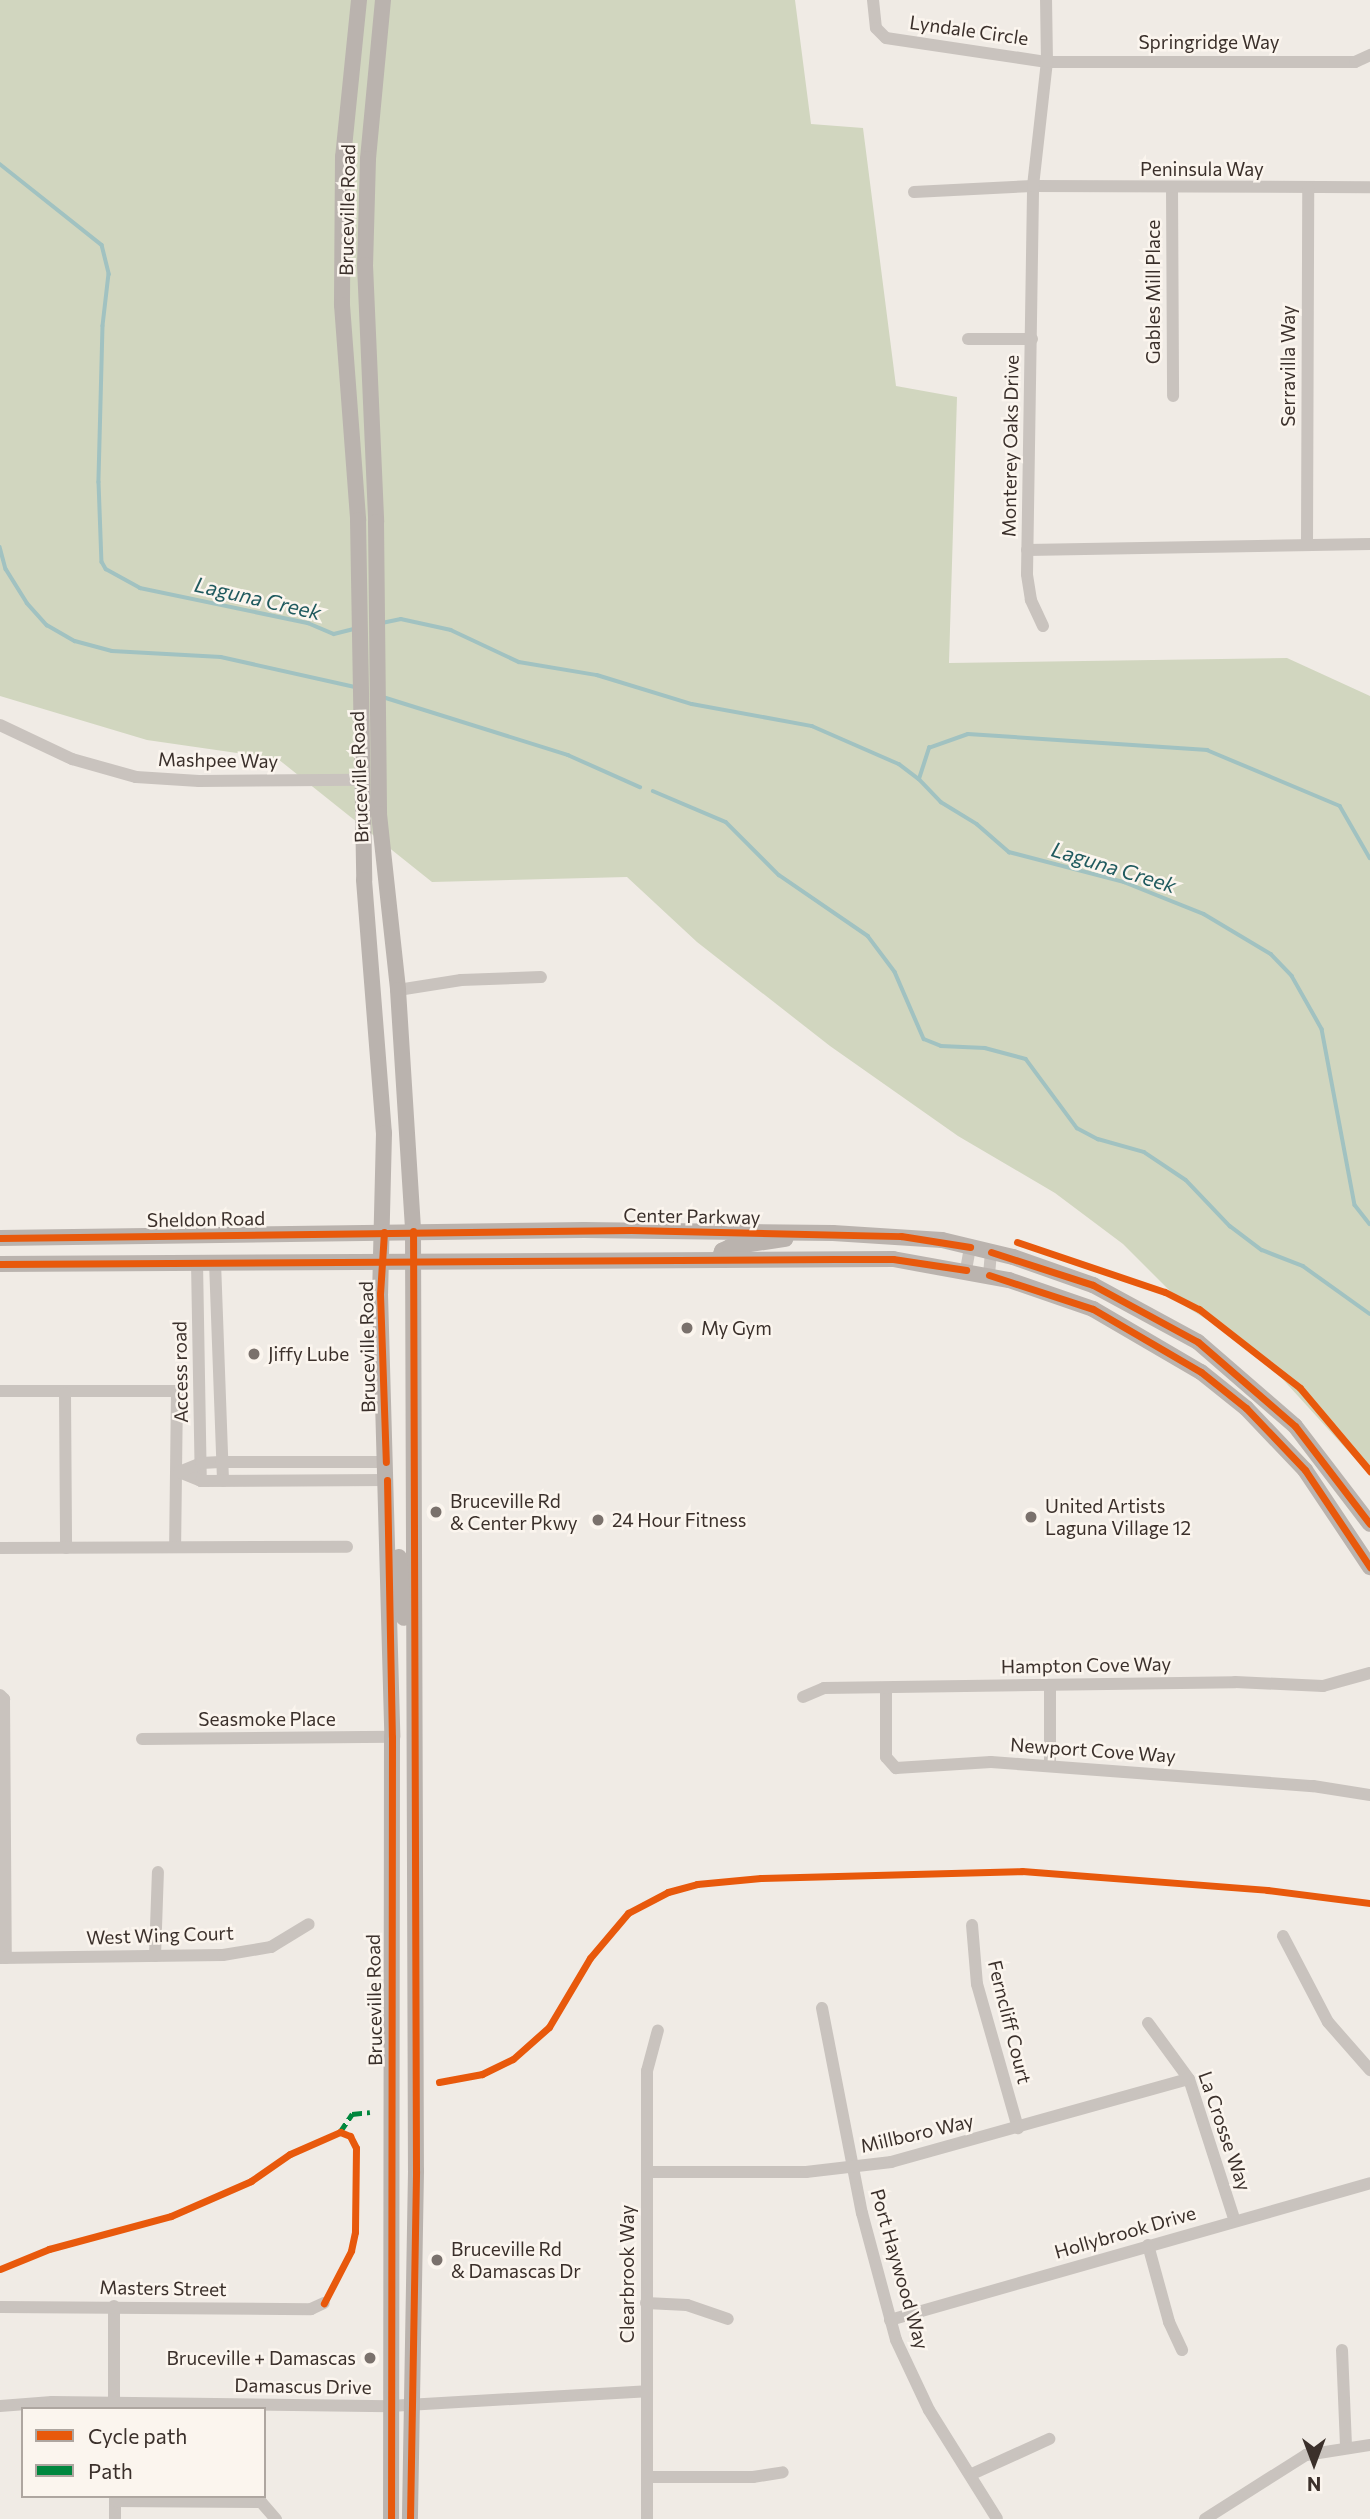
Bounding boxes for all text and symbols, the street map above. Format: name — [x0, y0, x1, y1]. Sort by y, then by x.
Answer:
street label: Lyndale Circle — [908, 10, 1030, 50]
street label: Springridge Way — [1138, 31, 1280, 53]
street label: Bruceville Road — [334, 144, 360, 276]
street label: Peninsula Way — [1140, 158, 1264, 180]
street label: Gables Mill Place — [1142, 220, 1164, 364]
street label: Serravilla Way — [1277, 305, 1299, 427]
street label: Monterey Oaks Drive — [997, 355, 1023, 537]
water label: Laguna Creek — [192, 571, 324, 625]
street label: Bruceville Road — [345, 711, 373, 843]
street label: Mashpee Way — [158, 748, 278, 772]
water label: Laguna Creek — [1049, 836, 1179, 898]
street label: Center Parkway — [623, 1203, 761, 1229]
street label: Sheldon Road — [147, 1207, 265, 1231]
street label: Bruceville Road — [354, 1281, 380, 1413]
place label: My Gym — [701, 1317, 772, 1339]
marker: My Gym — [679, 1320, 695, 1336]
street label: Access road — [168, 1321, 192, 1423]
place label: Jiffy Lube — [268, 1343, 349, 1365]
marker: Jiffy Lube — [246, 1346, 262, 1362]
place label: Bruceville Rd & Center Pkwy — [450, 1490, 578, 1534]
place label: United Artists Laguna Village 12 — [1045, 1495, 1191, 1539]
marker: Bruceville Rd & Center Pkwy — [428, 1504, 444, 1520]
place label: 24 Hour Fitness — [612, 1509, 746, 1531]
marker: United Artists Laguna Village 12 — [1023, 1509, 1039, 1525]
marker: 24 Hour Fitness — [590, 1512, 606, 1528]
street label: Hampton Cove Way — [1001, 1652, 1171, 1678]
street label: Seasmoke Place — [198, 1708, 336, 1730]
street label: Newport Cove Way — [1009, 1733, 1177, 1767]
street label: West Wing Court — [86, 1921, 234, 1949]
street label: Bruceville Road — [361, 1934, 387, 2066]
street label: Ferncliff Court — [984, 1958, 1036, 2086]
street label: La Crosse Way — [1194, 2068, 1256, 2194]
street label: Millboro Way — [858, 2109, 976, 2157]
street label: Port Haywood Way — [866, 2186, 934, 2352]
street label: Hollybrook Drive — [1052, 2201, 1198, 2263]
street label: Clearbrook Way — [616, 2205, 638, 2343]
place label: Bruceville Rd & Damascas Dr — [451, 2238, 581, 2282]
marker: Bruceville Rd & Damascas Dr — [429, 2252, 445, 2268]
street label: Masters Street — [99, 2275, 227, 2301]
place label: Bruceville + Damascas — [167, 2347, 356, 2369]
marker: Bruceville + Damascas — [362, 2350, 378, 2366]
street label: Damascus Drive — [234, 2373, 372, 2399]
legend — [21, 2407, 266, 2498]
text: Cycle path — [88, 2423, 187, 2448]
north arrow — [1279, 2428, 1349, 2498]
text: Path — [88, 2458, 133, 2483]
text: N — [1307, 2473, 1321, 2496]

